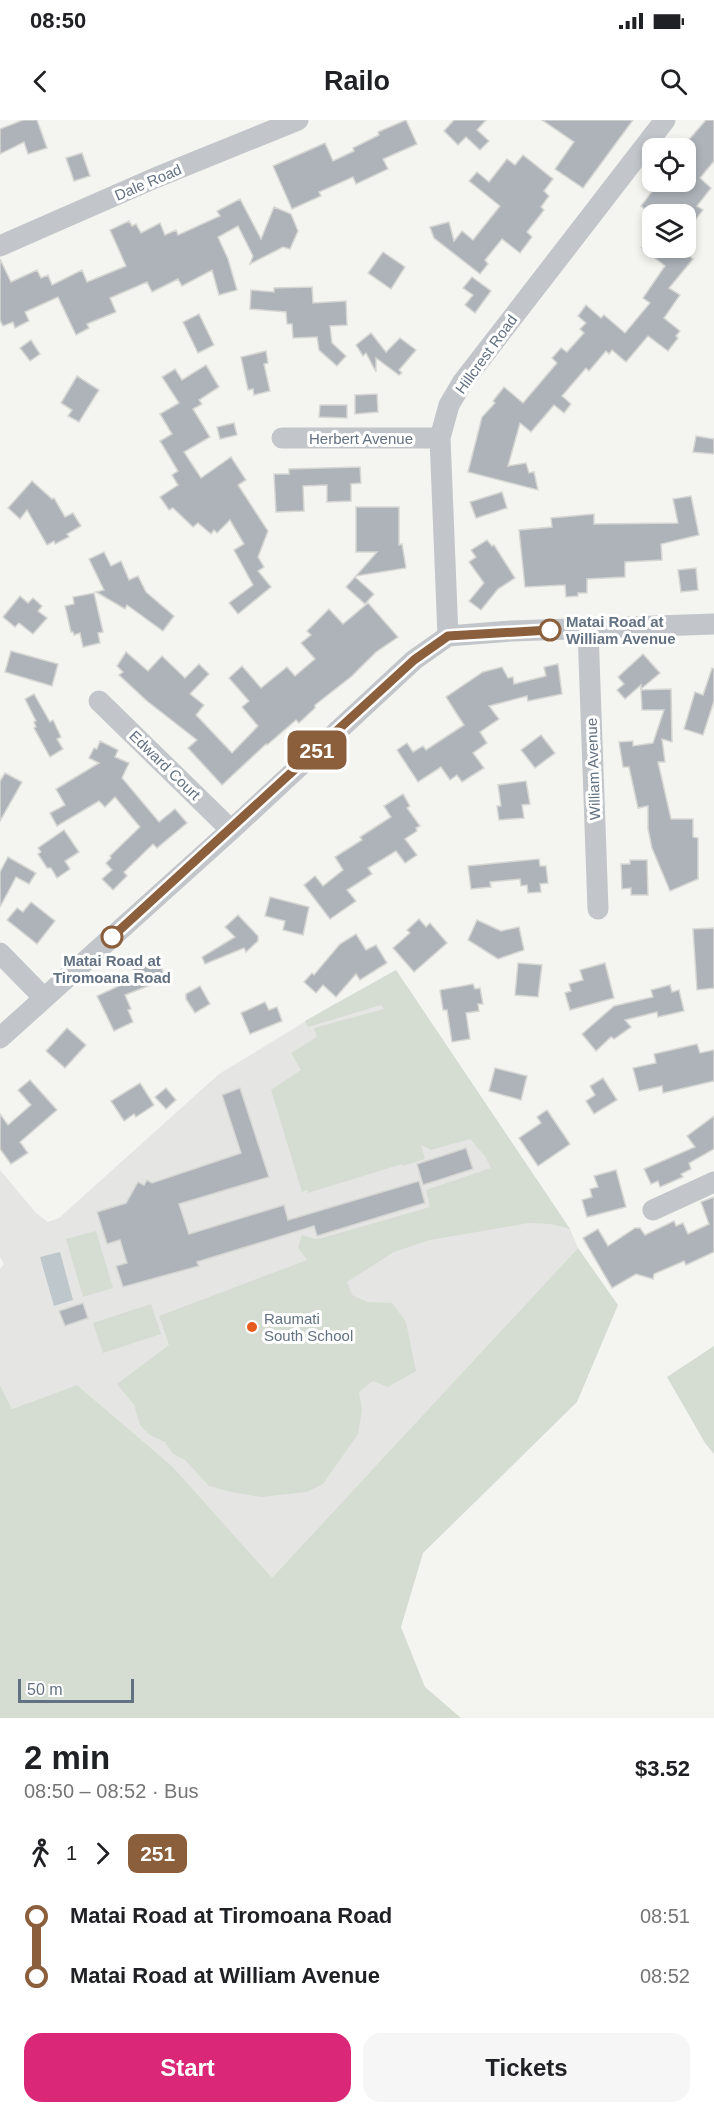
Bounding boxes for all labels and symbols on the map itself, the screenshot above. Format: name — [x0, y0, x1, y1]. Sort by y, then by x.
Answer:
street label: Dale Road — [112, 160, 184, 204]
street label: Hillcrest Road — [452, 311, 520, 397]
street label: Herbert Avenue — [309, 430, 413, 447]
place label: Matai Road at William Avenue — [566, 613, 676, 647]
marker: Matai Road at William Avenue — [539, 619, 561, 641]
street label: William Avenue — [583, 718, 603, 820]
street label: Edward Court — [126, 727, 204, 804]
line badge: 251 — [282, 730, 352, 770]
marker: Matai Road at Tiromoana Road — [101, 926, 123, 948]
place label: Matai Road at Tiromoana Road — [53, 952, 171, 986]
place label: Raumati South School — [264, 1310, 353, 1344]
marker: Raumati South School — [245, 1320, 259, 1334]
scale bar — [18, 1676, 134, 1704]

